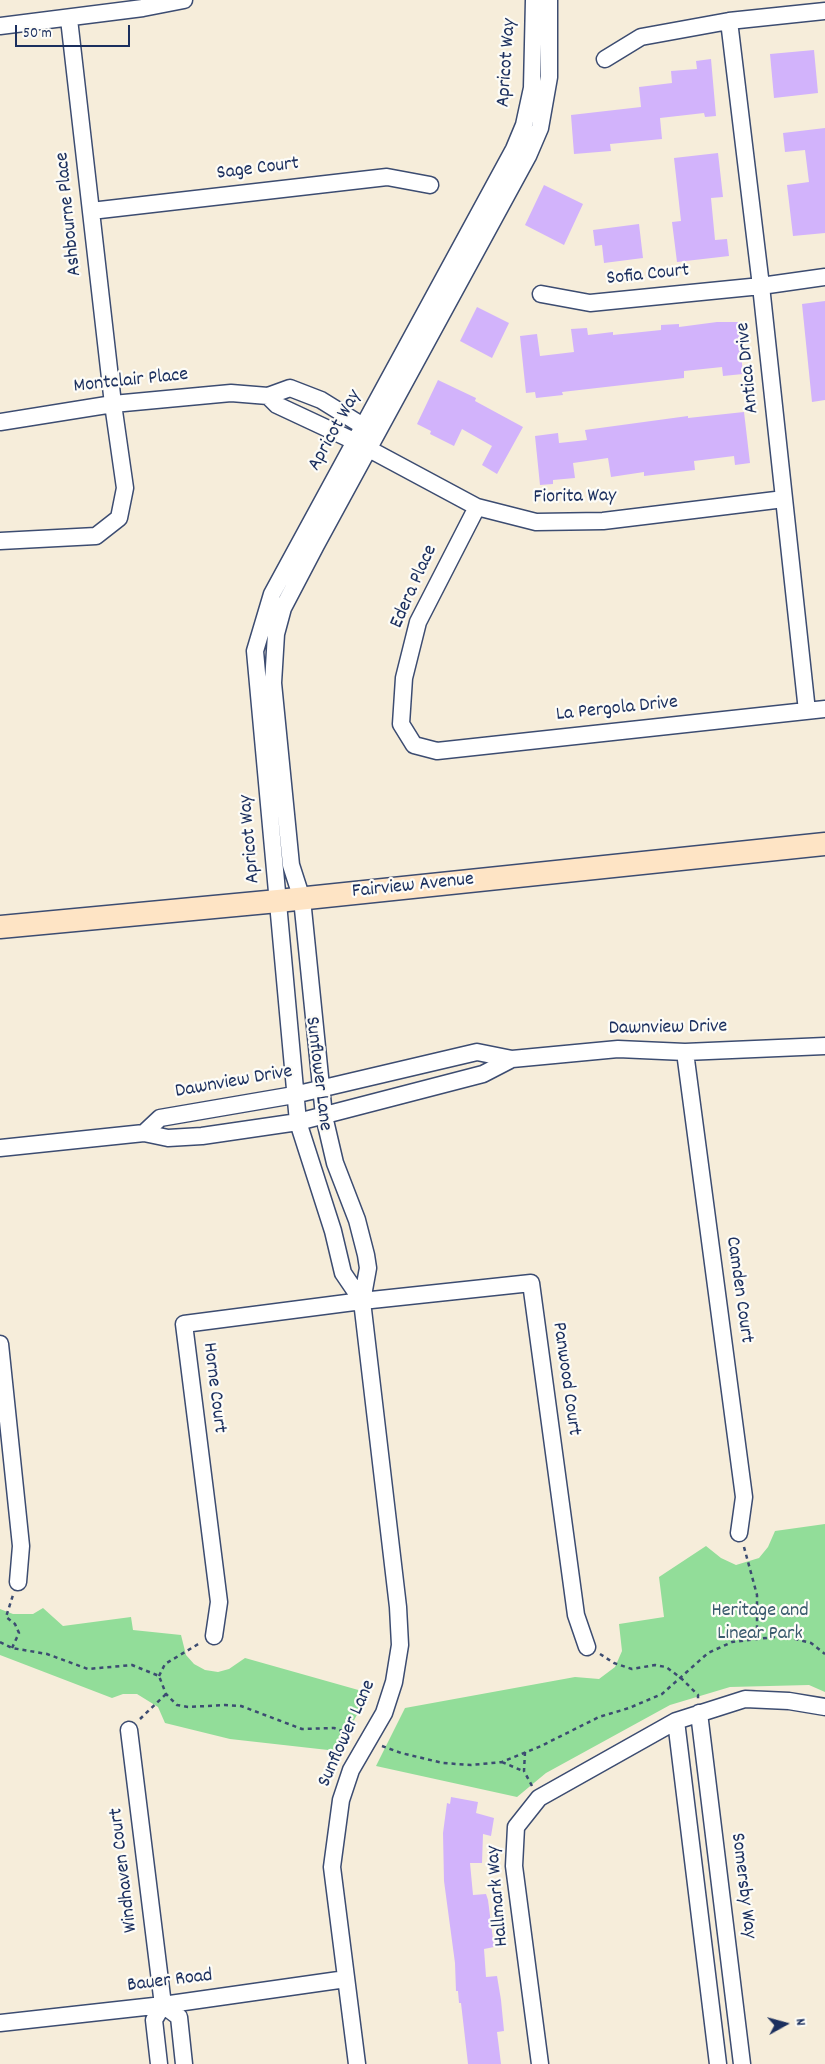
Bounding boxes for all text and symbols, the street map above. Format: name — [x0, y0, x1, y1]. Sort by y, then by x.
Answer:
scale bar — [18, 15, 132, 47]
street label: Apricot Way — [493, 18, 523, 108]
text: 50 m — [23, 23, 52, 45]
street label: Ashbourne Place — [52, 151, 88, 277]
street label: Sage Court — [216, 153, 300, 187]
street label: Sofia Court — [605, 260, 691, 292]
street label: Antica Drive — [732, 321, 766, 415]
street label: Montclair Place — [72, 364, 190, 400]
street label: Apricot Way — [304, 386, 368, 476]
street label: Fiorita Way — [533, 485, 617, 511]
street label: Edera Place — [386, 542, 444, 632]
street label: La Pergola Drive — [555, 692, 679, 728]
street label: Apricot Way — [235, 794, 267, 884]
street label: Fairview Avenue — [351, 869, 475, 905]
street label: Sunflower Lane — [298, 1016, 336, 1132]
street label: Dawnview Drive — [608, 1016, 728, 1042]
street label: Dawnview Drive — [174, 1061, 294, 1105]
street label: Camden Court — [719, 1235, 757, 1345]
street label: Panwood Court — [545, 1321, 585, 1437]
street label: Horne Court — [196, 1341, 230, 1435]
park label: Heritage and Linear Park — [711, 1600, 809, 1647]
street label: Sunflower Lane — [314, 1677, 382, 1791]
street label: Windhaven Court — [105, 1806, 145, 1934]
street label: Somersby Way — [724, 1832, 760, 1940]
street label: Hallmark Way — [483, 1844, 515, 1948]
street label: Bauer Road — [126, 1965, 214, 1999]
north arrow — [760, 1999, 810, 2049]
text: N — [790, 2018, 810, 2027]

